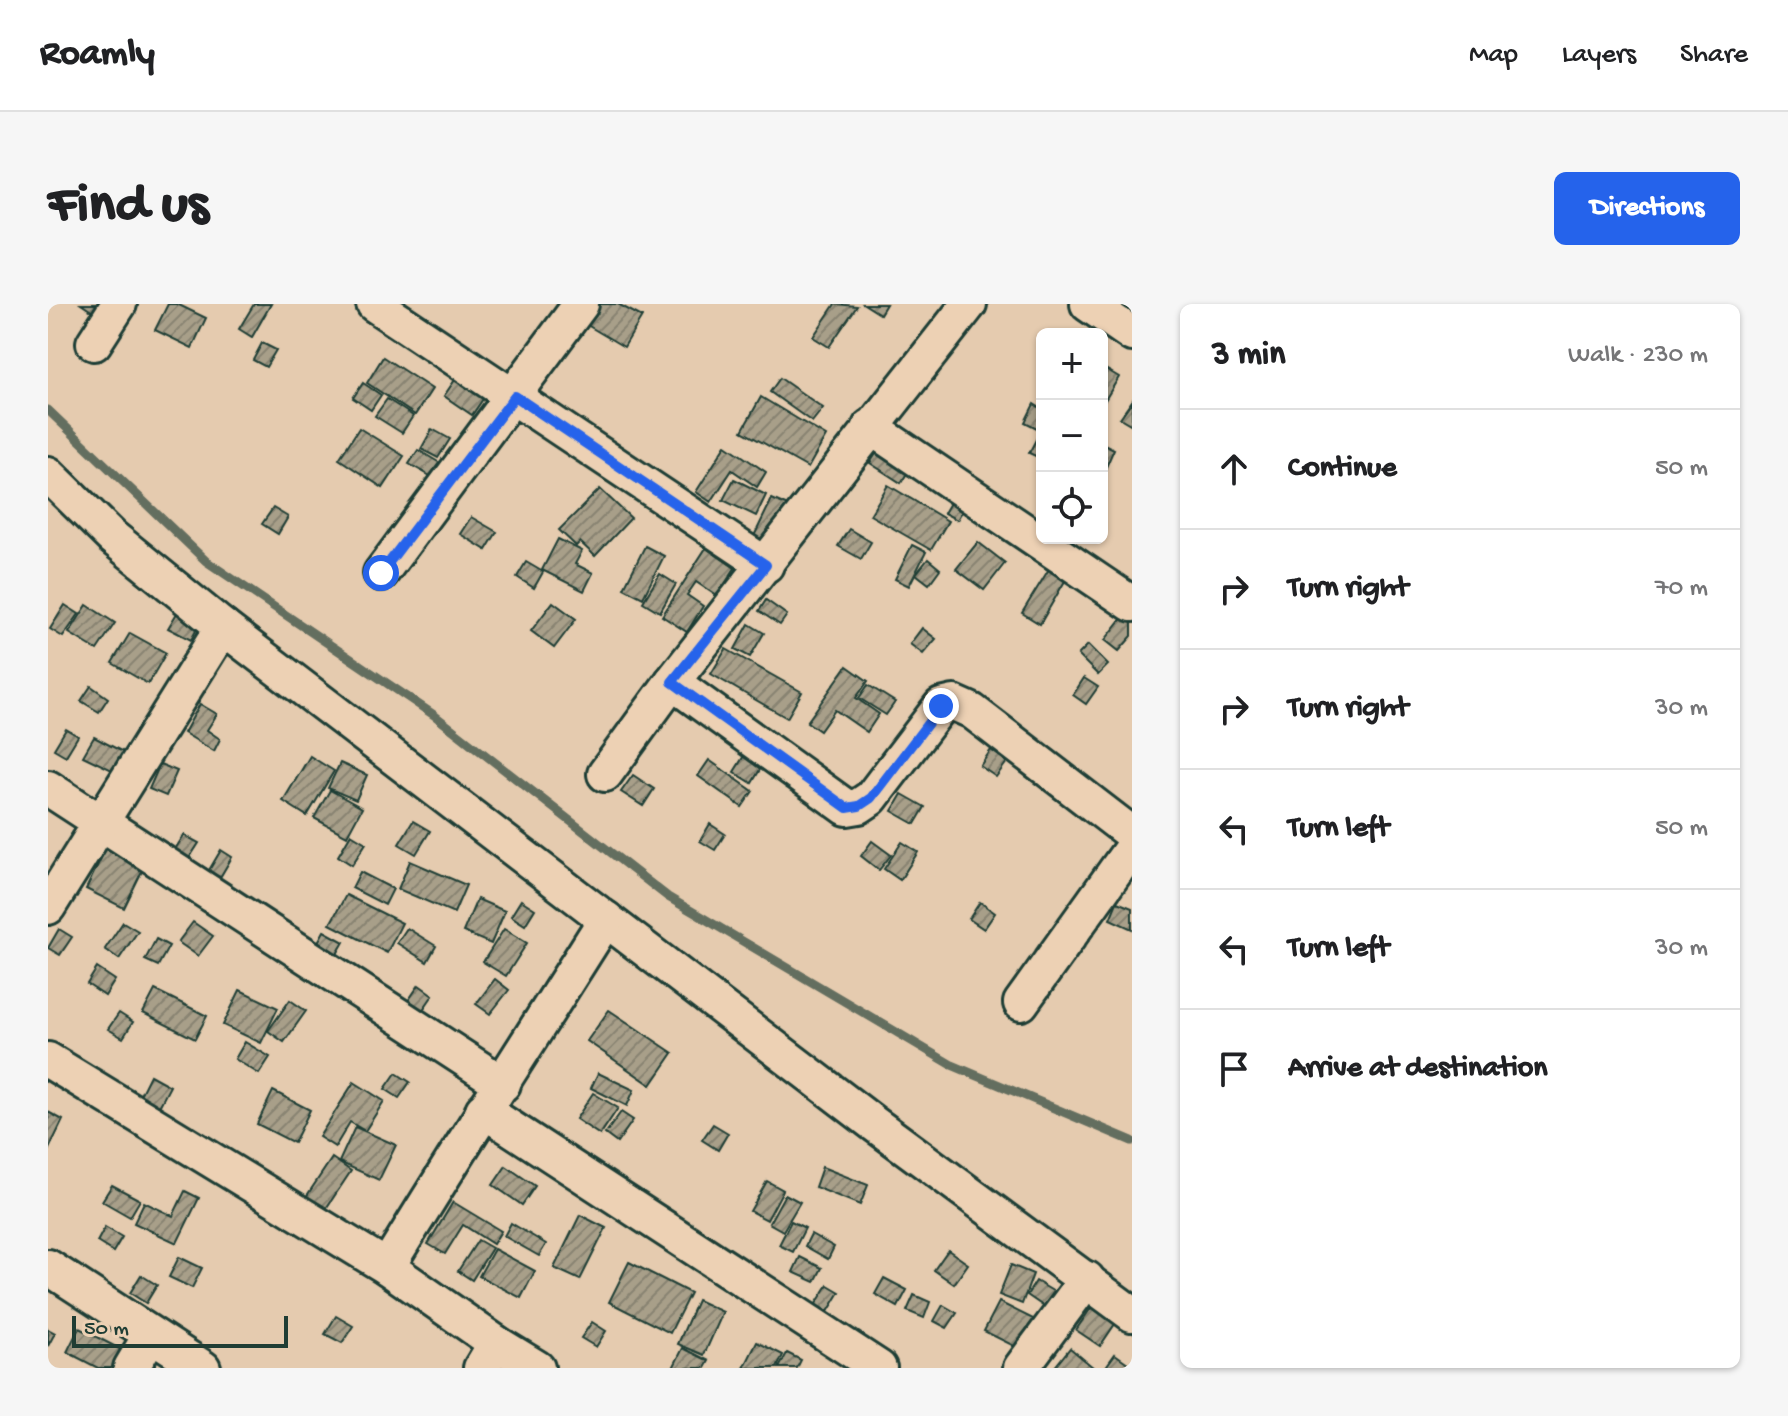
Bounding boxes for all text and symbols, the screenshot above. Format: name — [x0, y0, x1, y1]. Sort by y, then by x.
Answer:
text: Roamly — [40, 33, 155, 77]
text: Map — [1469, 39, 1518, 72]
text: Layers — [1562, 39, 1636, 72]
text: Share — [1680, 39, 1748, 72]
button: Directions — [1554, 172, 1740, 245]
text: Find us — [48, 175, 208, 241]
map controls — [1036, 328, 1108, 544]
button: + — [1036, 328, 1108, 400]
text: 3 min — [1212, 336, 1285, 376]
text: Walk · 230 m — [1568, 341, 1708, 372]
button: − — [1036, 400, 1108, 472]
icon: ahead — [1212, 447, 1256, 491]
text: Continue — [1288, 452, 1397, 487]
text: 50 m — [1655, 454, 1708, 485]
button: locate — [1036, 472, 1108, 544]
route start — [363, 555, 399, 591]
icon: right — [1212, 567, 1256, 611]
text: Turn right — [1288, 572, 1408, 607]
text: 70 m — [1655, 574, 1708, 605]
icon: right — [1212, 687, 1256, 731]
route end — [923, 688, 959, 724]
text: Turn right — [1288, 692, 1408, 727]
text: 30 m — [1655, 694, 1708, 725]
icon: left — [1212, 807, 1256, 851]
text: Turn left — [1288, 812, 1389, 847]
text: 50 m — [1655, 814, 1708, 845]
icon: left — [1212, 927, 1256, 971]
text: Turn left — [1288, 932, 1389, 967]
text: 30 m — [1655, 934, 1708, 965]
icon: arrive — [1212, 1047, 1256, 1091]
text: Arrive at destination — [1288, 1052, 1548, 1087]
scale bar — [72, 1312, 288, 1348]
text: 50 m — [84, 1317, 129, 1343]

